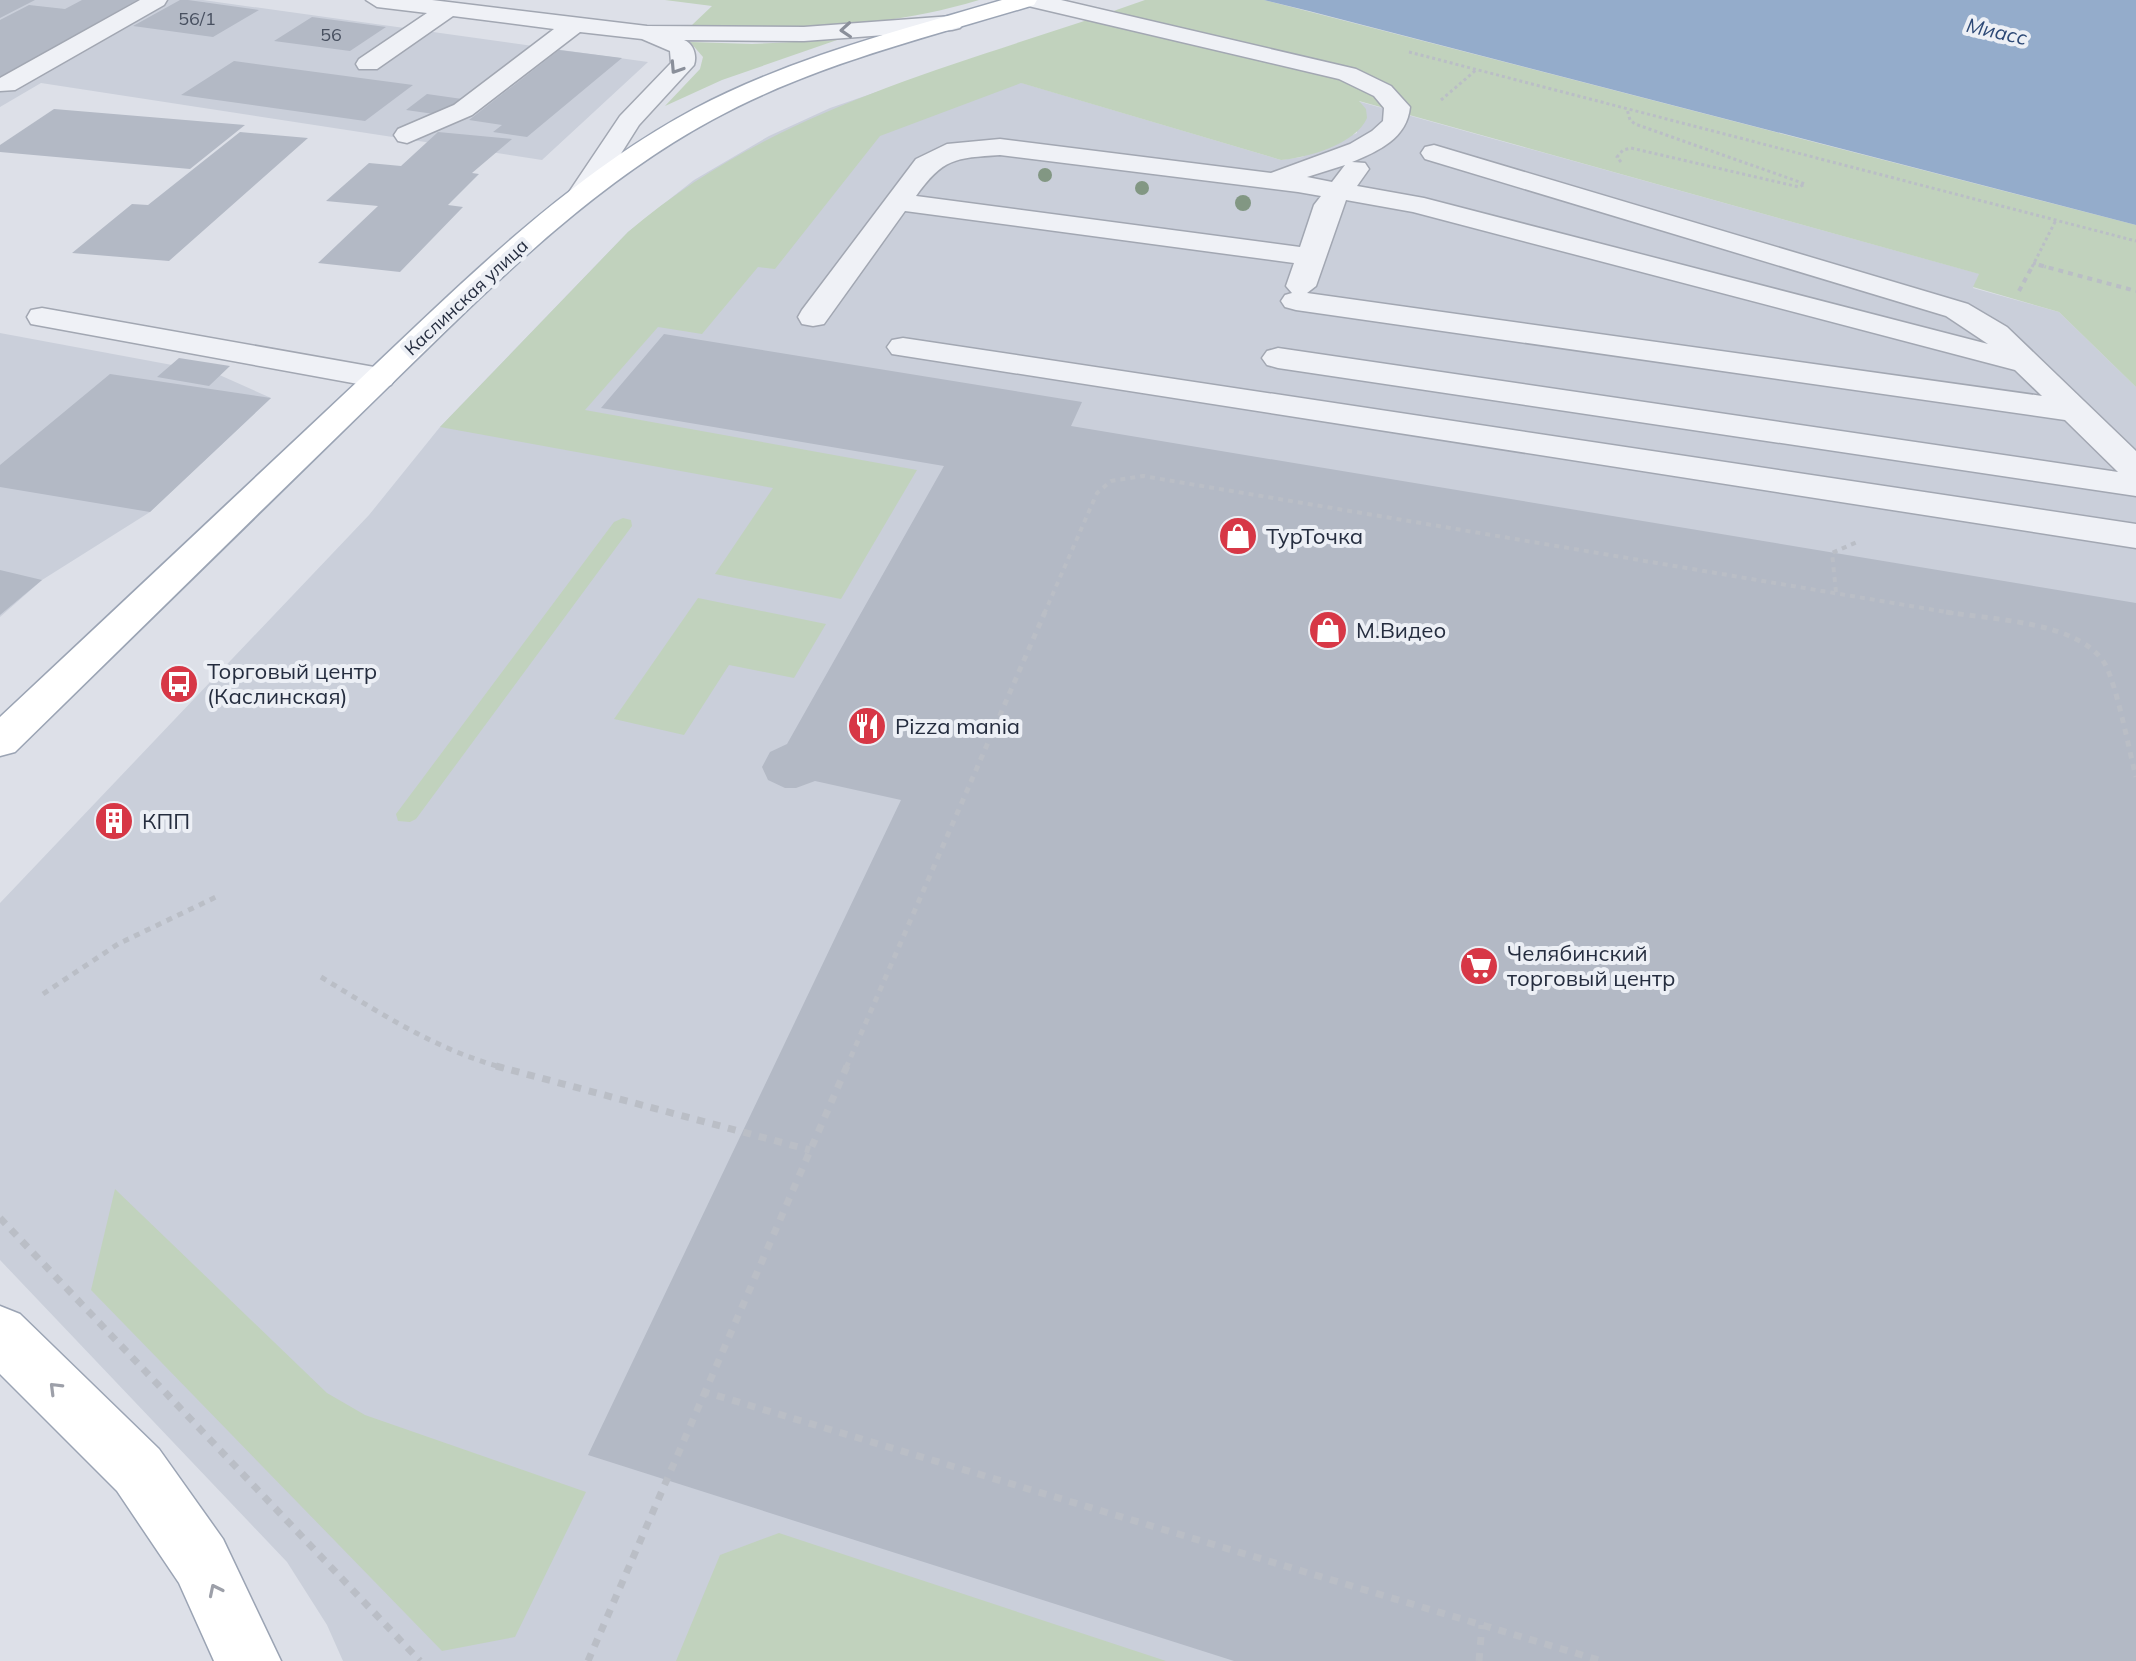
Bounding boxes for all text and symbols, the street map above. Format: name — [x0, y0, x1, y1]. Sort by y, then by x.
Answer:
house number: 56/1 — [178, 7, 216, 30]
water label: Миасс — [1964, 12, 2030, 50]
one-way arrow — [839, 21, 852, 38]
house number: 56 — [320, 23, 342, 46]
one-way arrow — [671, 59, 686, 73]
street label: Каслинская улица — [399, 234, 533, 360]
shop icon: ТурТочка — [1217, 515, 1259, 557]
place label: ТурТочка — [1266, 522, 1363, 550]
shop icon: М.Видео — [1307, 609, 1349, 651]
place label: М.Видео — [1356, 616, 1446, 644]
place label: Торговый центр (Каслинская) — [207, 657, 377, 710]
bus stop icon: Торговый центр (Каслинская) — [158, 663, 200, 705]
restaurant icon: Pizza mania — [846, 705, 888, 747]
place label: Pizza mania — [895, 712, 1020, 740]
building icon: КПП — [93, 800, 135, 842]
place label: КПП — [142, 807, 190, 835]
place label: Челябинский торговый центр — [1507, 939, 1675, 992]
supermarket icon: Челябинский торговый центр — [1458, 945, 1500, 987]
one-way arrow — [50, 1383, 64, 1397]
one-way arrow — [209, 1584, 225, 1599]

